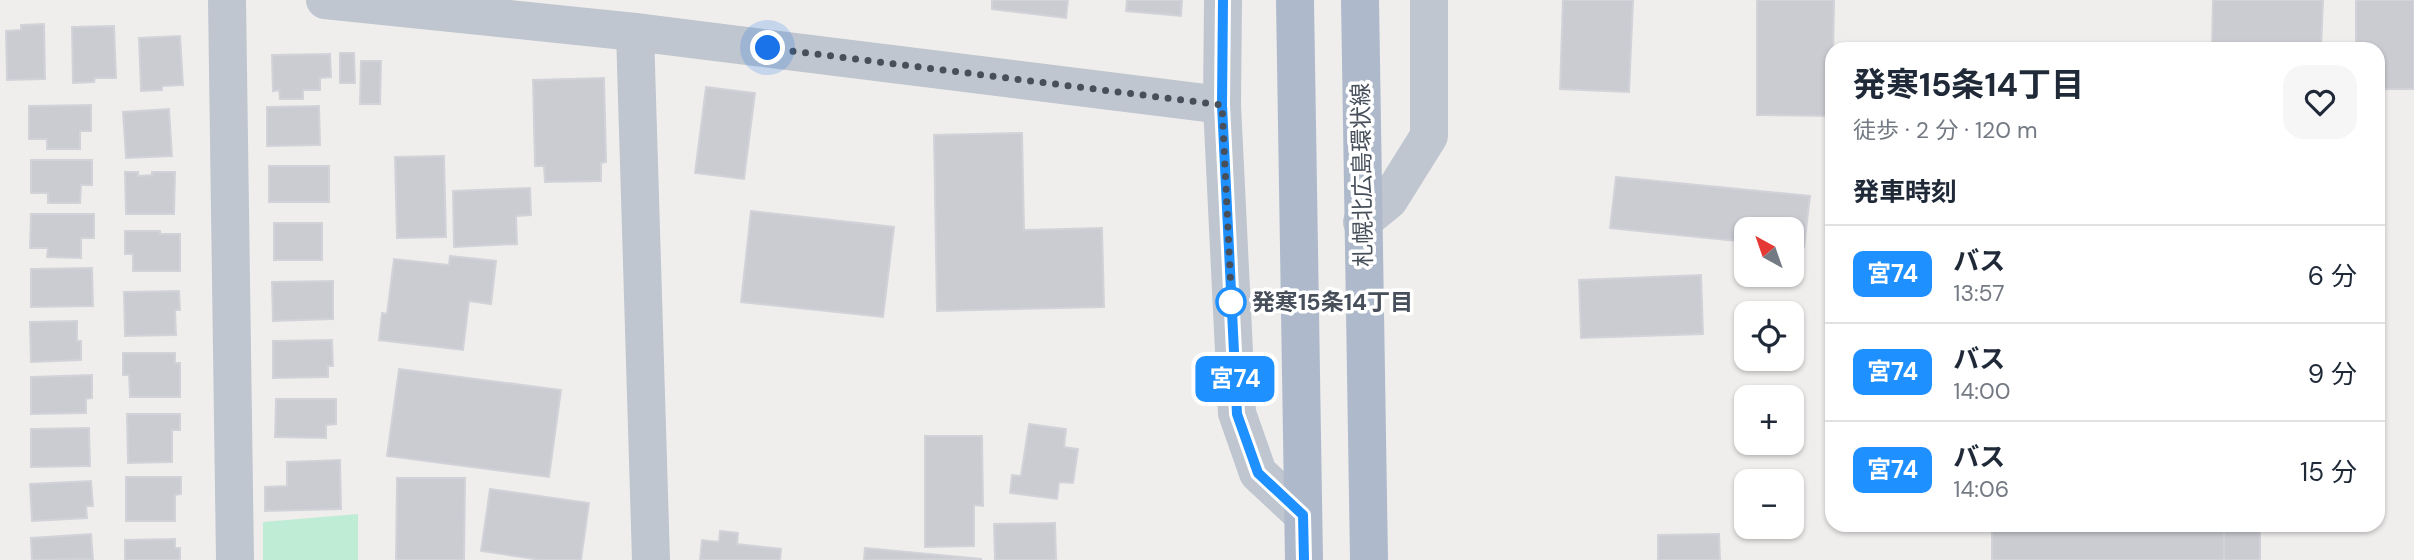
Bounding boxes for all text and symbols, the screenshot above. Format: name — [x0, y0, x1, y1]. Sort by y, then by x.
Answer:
your location — [750, 30, 785, 65]
text: 発寒15条14丁目 — [1853, 63, 2084, 106]
button: heart — [2283, 65, 2357, 139]
street label: 札幌北広島環状線 — [1345, 83, 1379, 267]
text: 徒歩 · 2 分 · 120 m — [1853, 115, 2037, 145]
text: 発車時刻 — [1853, 175, 1957, 209]
north arrow — [1734, 217, 1804, 287]
map controls — [1734, 217, 1804, 539]
text: バス — [1953, 244, 2005, 278]
text: 宮74 — [1867, 258, 1918, 289]
text: 6 分 — [2308, 259, 2357, 293]
text: 13:57 — [1953, 278, 2005, 308]
marker: 発寒15条14丁目 — [1216, 287, 1246, 317]
place label: 発寒15条14丁目 — [1252, 287, 1413, 317]
button: locate — [1734, 301, 1804, 371]
text: バス — [1953, 342, 2005, 376]
line badge: 宮74 — [1195, 356, 1275, 402]
text: 宮74 — [1867, 356, 1918, 387]
text: 9 分 — [2308, 357, 2357, 391]
text: 宮74 — [1209, 363, 1261, 394]
text: 14:00 — [1953, 376, 2010, 406]
button: + — [1734, 385, 1804, 455]
text: バス — [1953, 440, 2005, 474]
text: 宮74 — [1867, 454, 1918, 485]
text: 15 分 — [2300, 455, 2357, 489]
button: − — [1734, 469, 1804, 539]
text: 14:06 — [1953, 474, 2009, 504]

